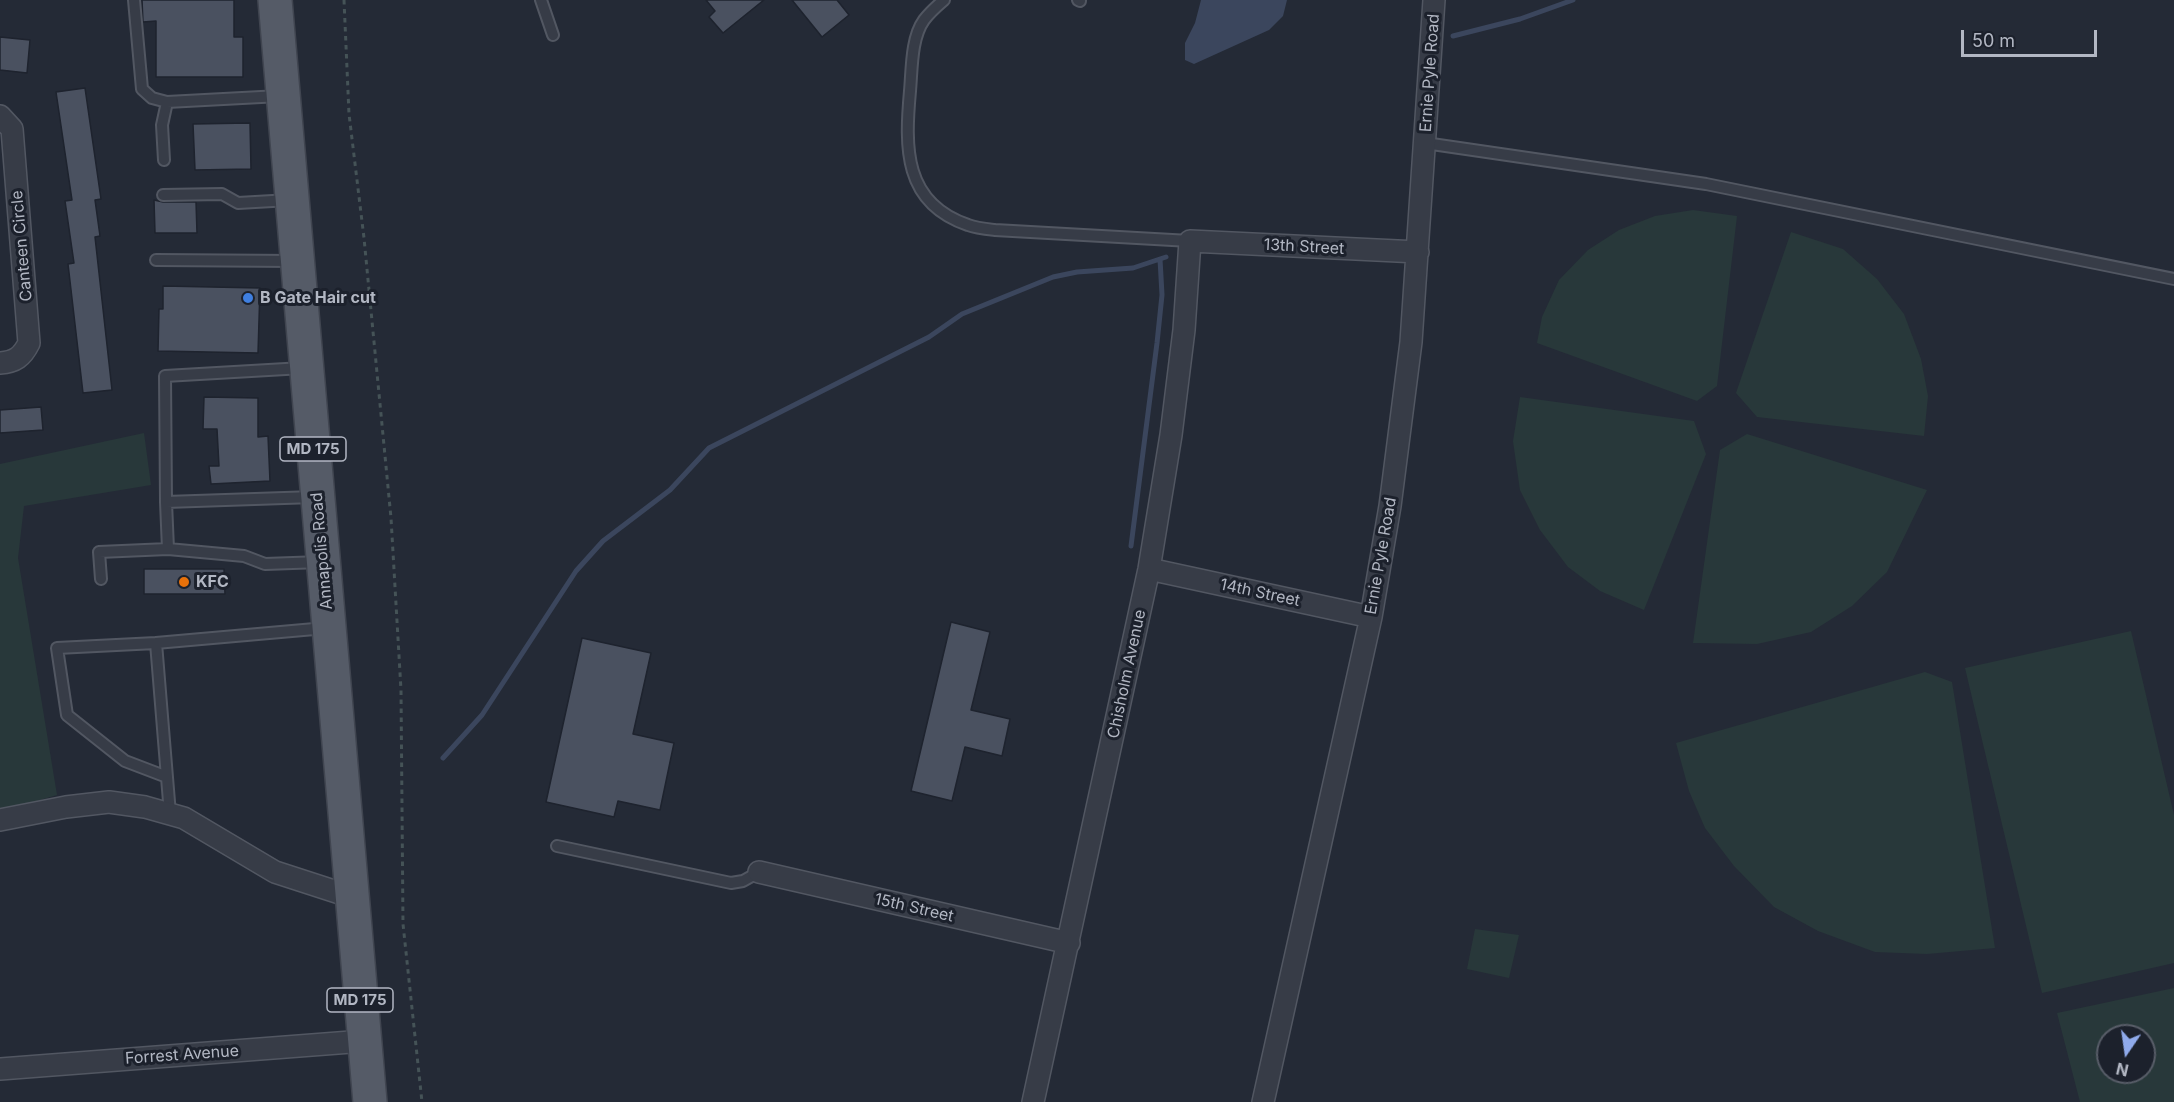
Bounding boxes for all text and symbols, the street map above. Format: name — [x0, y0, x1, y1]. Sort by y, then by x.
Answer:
street label: Ernie Pyle Road — [1416, 13, 1444, 133]
scale bar — [1964, 18, 2100, 56]
text: 50 m — [1972, 30, 2015, 51]
street label: Canteen Circle — [8, 190, 36, 302]
street label: 13th Street — [1263, 235, 1345, 259]
place label: B Gate Hair cut — [260, 288, 376, 308]
marker: B Gate Hair cut — [241, 291, 255, 305]
road number: MD 175 — [280, 437, 346, 461]
street label: Annapolis Road — [307, 492, 337, 610]
street label: Ernie Pyle Road — [1361, 496, 1401, 616]
place label: KFC — [196, 572, 229, 592]
marker: KFC — [177, 575, 191, 589]
street label: 14th Street — [1218, 575, 1302, 611]
street label: Chisholm Avenue — [1104, 608, 1150, 740]
street label: 15th Street — [873, 890, 955, 926]
road number: MD 175 — [327, 988, 393, 1012]
north arrow — [2096, 1024, 2156, 1084]
street label: Forrest Avenue — [124, 1041, 240, 1069]
text: N — [2114, 1058, 2131, 1081]

